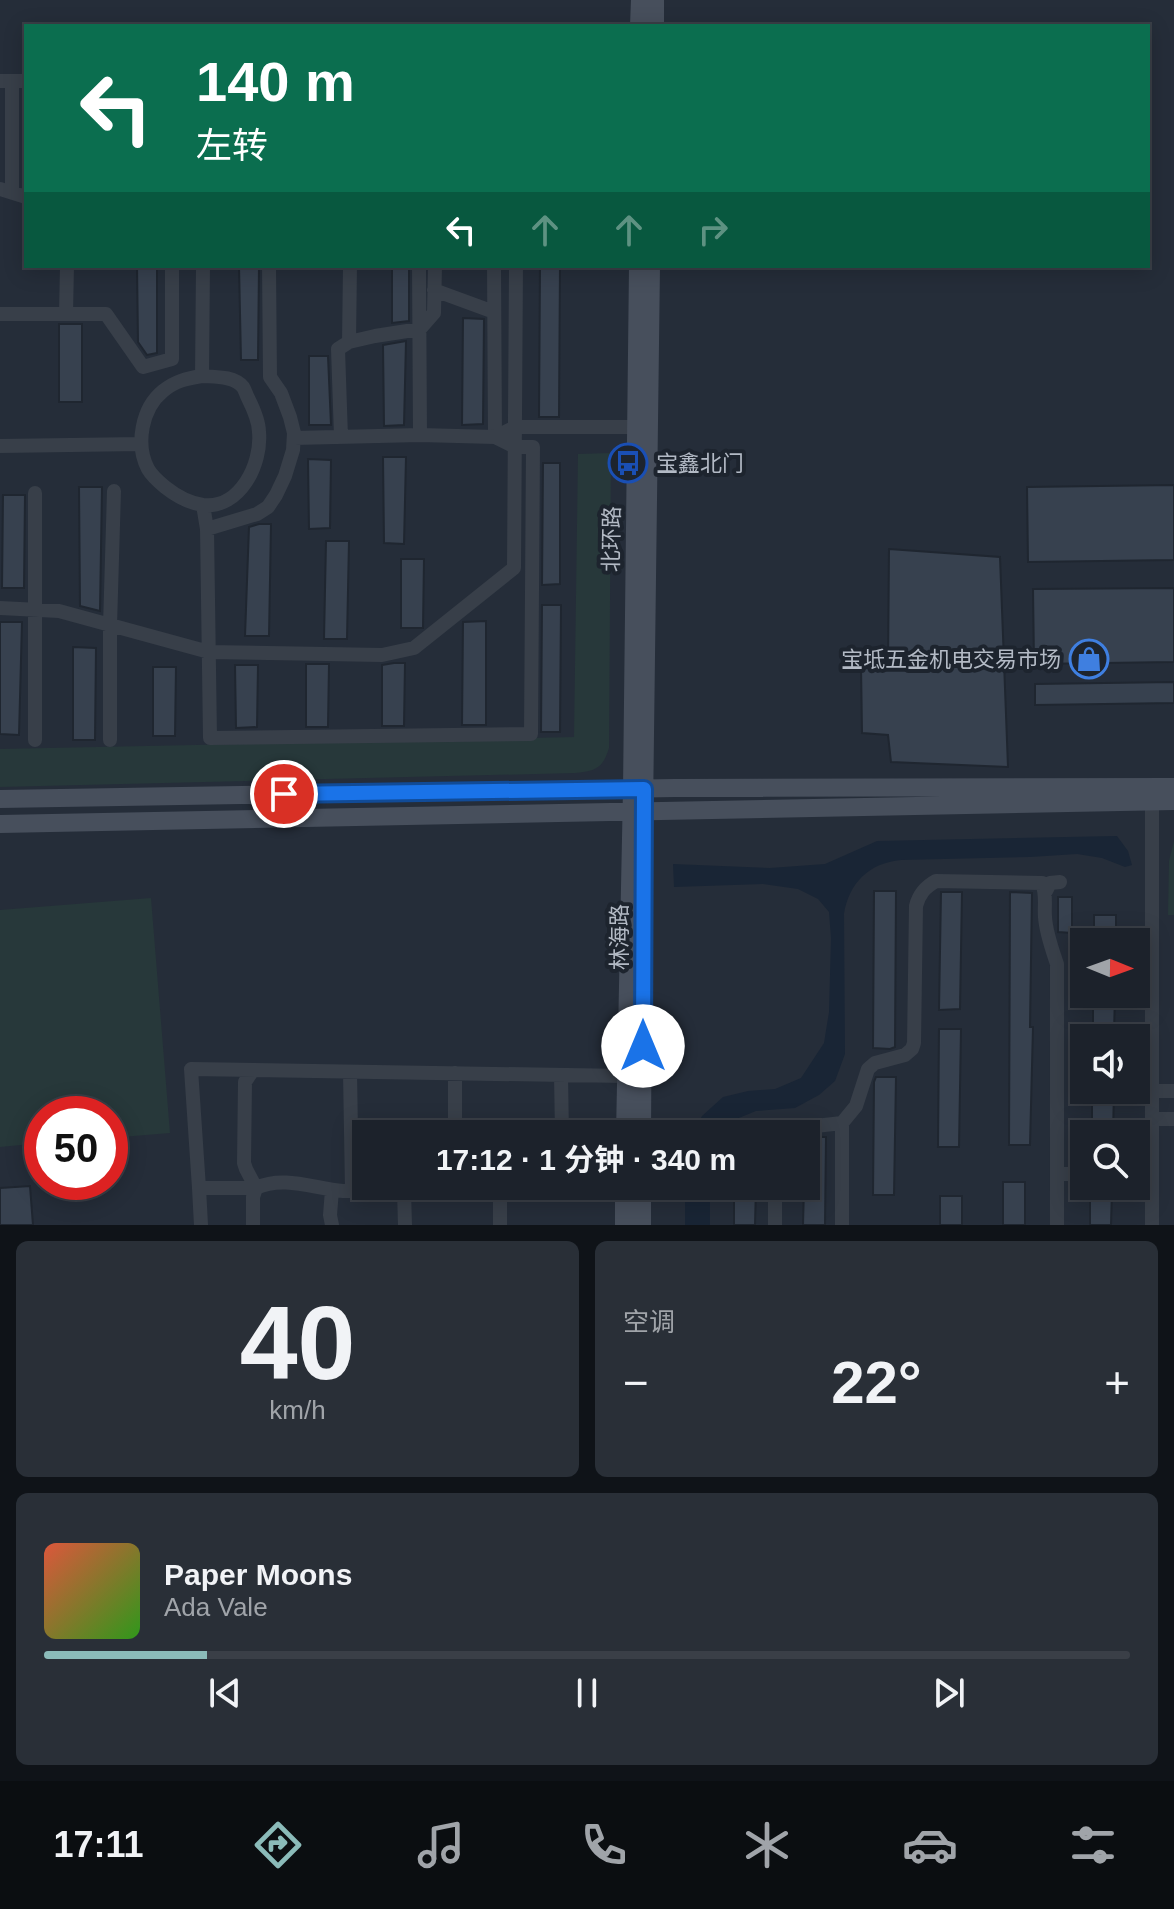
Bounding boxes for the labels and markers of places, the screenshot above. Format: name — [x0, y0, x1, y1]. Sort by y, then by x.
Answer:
bus stop icon: 宝鑫北门 — [607, 442, 649, 484]
place label: 宝鑫北门 — [656, 451, 744, 476]
shop icon: 宝坻五金机电交易市场 — [1068, 638, 1110, 680]
place label: 宝坻五金机电交易市场 — [841, 647, 1061, 672]
pin — [250, 760, 318, 828]

